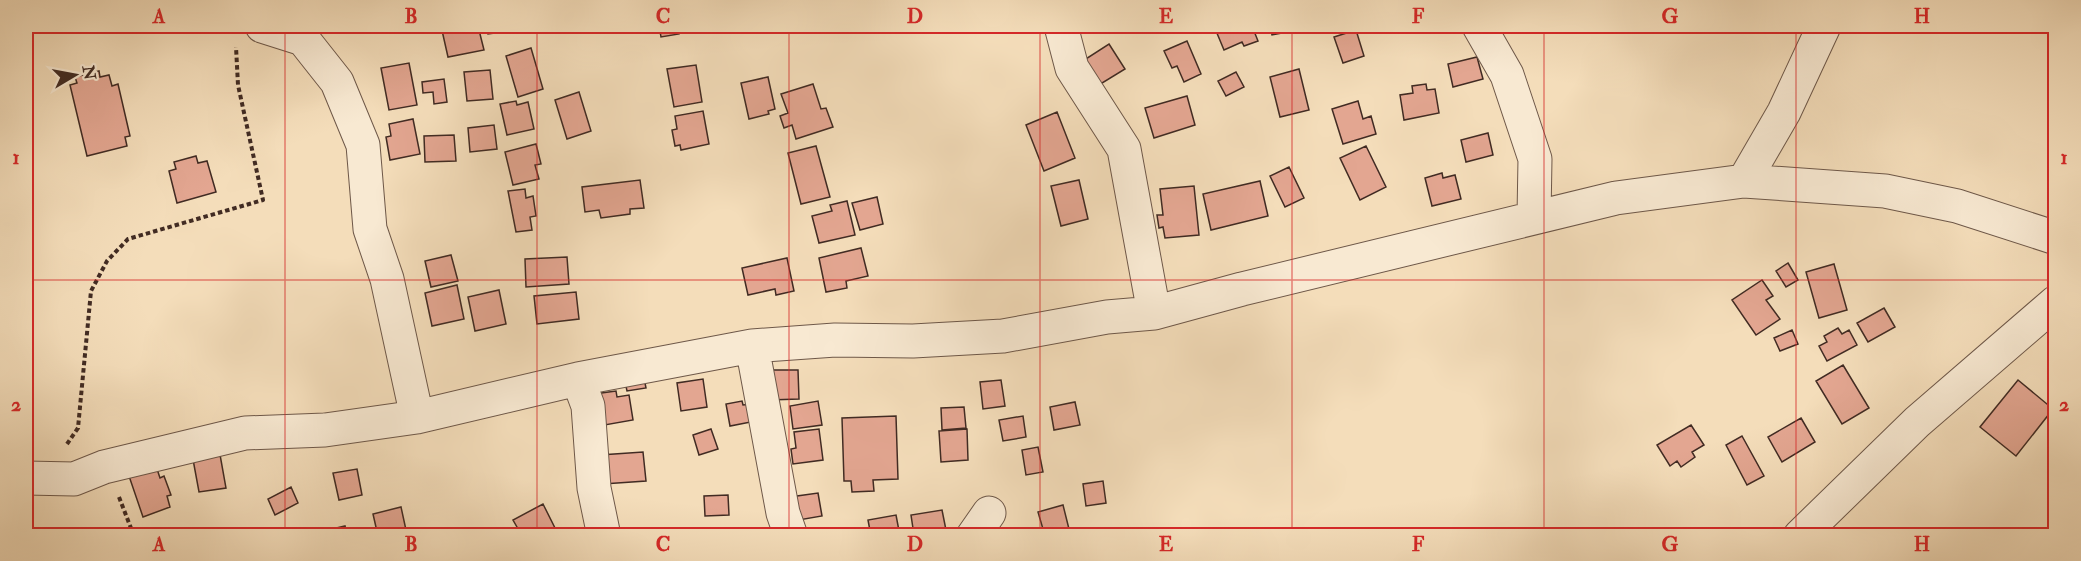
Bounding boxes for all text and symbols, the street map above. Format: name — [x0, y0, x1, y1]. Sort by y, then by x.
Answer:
text: A — [152, 4, 166, 29]
text: B — [404, 4, 418, 29]
text: C — [656, 4, 670, 29]
text: D — [907, 4, 923, 29]
text: E — [1159, 4, 1174, 29]
text: F — [1412, 4, 1425, 29]
text: G — [1662, 4, 1679, 29]
text: H — [1914, 4, 1930, 29]
north arrow — [45, 45, 105, 105]
text: N — [78, 63, 100, 82]
text: 1 — [12, 145, 20, 170]
text: 1 — [2060, 145, 2068, 170]
text: 2 — [11, 392, 21, 417]
text: 2 — [2059, 392, 2069, 417]
text: A — [152, 532, 166, 557]
text: B — [404, 532, 418, 557]
text: C — [656, 532, 670, 557]
text: D — [907, 532, 923, 557]
text: E — [1159, 532, 1174, 557]
text: F — [1412, 532, 1425, 557]
text: G — [1662, 532, 1679, 557]
text: H — [1914, 532, 1930, 557]

